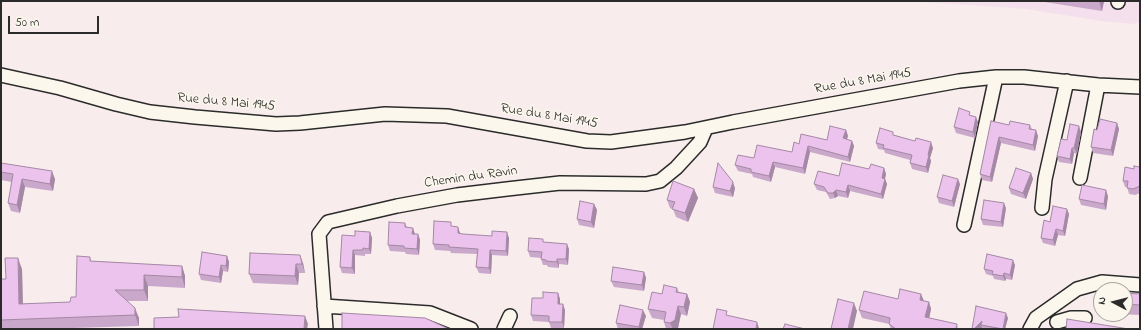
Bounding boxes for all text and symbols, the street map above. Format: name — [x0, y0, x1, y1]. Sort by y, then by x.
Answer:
scale bar — [10, 8, 101, 34]
text: 50 m — [15, 14, 39, 32]
street label: Rue du 8 Mai 1945 — [813, 65, 913, 99]
street label: Rue du 8 Mai 1945 — [176, 90, 276, 116]
street label: Rue du 8 Mai 1945 — [499, 101, 599, 133]
street label: Chemin du Ravin — [423, 163, 519, 193]
north arrow — [1093, 282, 1133, 322]
text: N — [1094, 296, 1110, 305]

